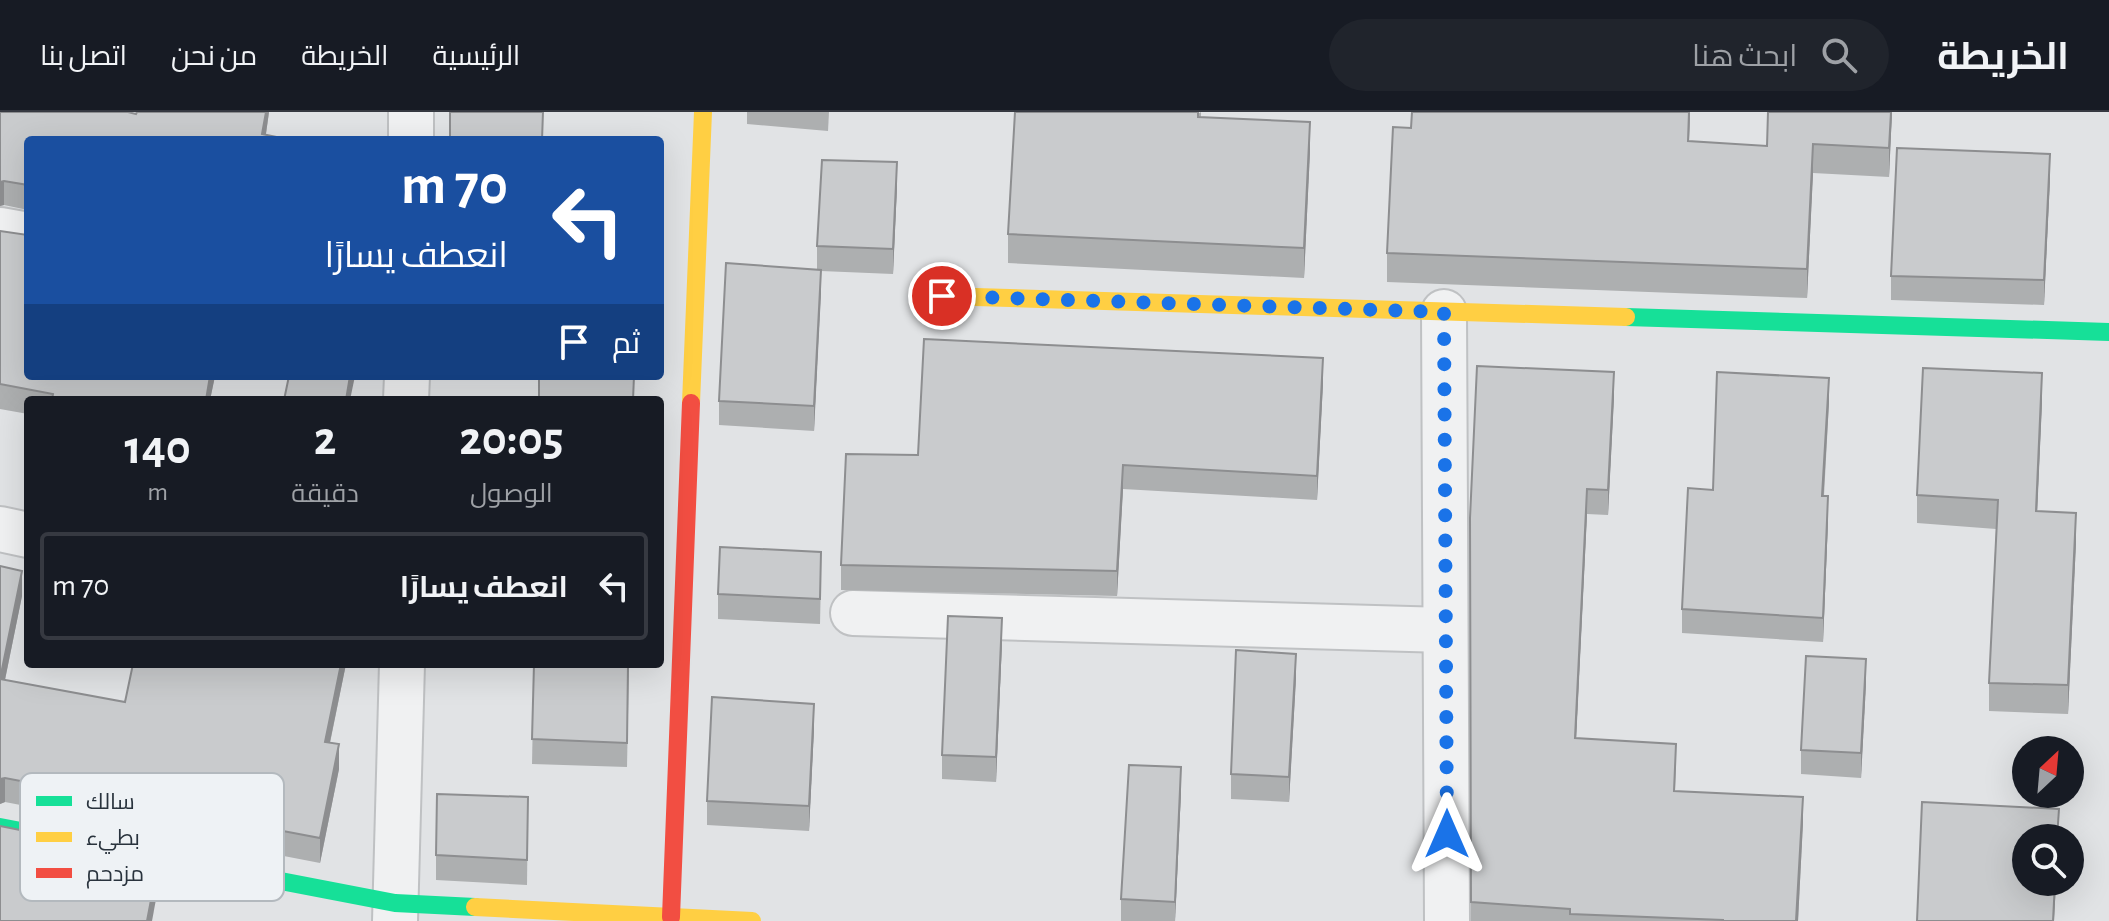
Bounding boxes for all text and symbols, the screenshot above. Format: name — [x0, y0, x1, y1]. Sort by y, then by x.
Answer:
search box — [1329, 19, 1889, 91]
icon: search — [1817, 33, 1861, 77]
text: الخريطة — [1937, 39, 2069, 77]
text: ابحث هنا — [1692, 42, 1797, 72]
text: اتصل بنا — [40, 43, 127, 71]
text: من نحن — [171, 43, 257, 71]
text: الخريطة — [301, 43, 389, 71]
text: الرئيسية — [433, 43, 520, 71]
text: 70 m — [401, 158, 508, 214]
icon: left — [536, 168, 640, 272]
text: انعطف يسارًا — [325, 238, 508, 274]
pin — [908, 262, 976, 330]
icon: arrive — [920, 274, 964, 318]
icon: arrive — [552, 320, 596, 364]
text: ثم — [612, 329, 640, 359]
text: 2 — [314, 416, 336, 464]
text: 20:05 — [459, 416, 564, 464]
text: 140 — [124, 425, 191, 473]
text: m — [147, 479, 168, 505]
text: دقيقة — [291, 481, 359, 507]
text: الوصول — [470, 481, 553, 507]
icon: left — [592, 564, 636, 608]
text: 70 m — [52, 571, 109, 601]
text: انعطف يسارًا — [400, 573, 568, 603]
north arrow — [2012, 736, 2084, 808]
map controls — [2012, 736, 2084, 896]
legend — [20, 773, 284, 901]
text: سالك — [86, 791, 135, 813]
position arrow — [1405, 792, 1489, 876]
button: search — [2012, 824, 2084, 896]
text: بطيء — [86, 827, 140, 854]
text: مزدحم — [86, 863, 144, 889]

